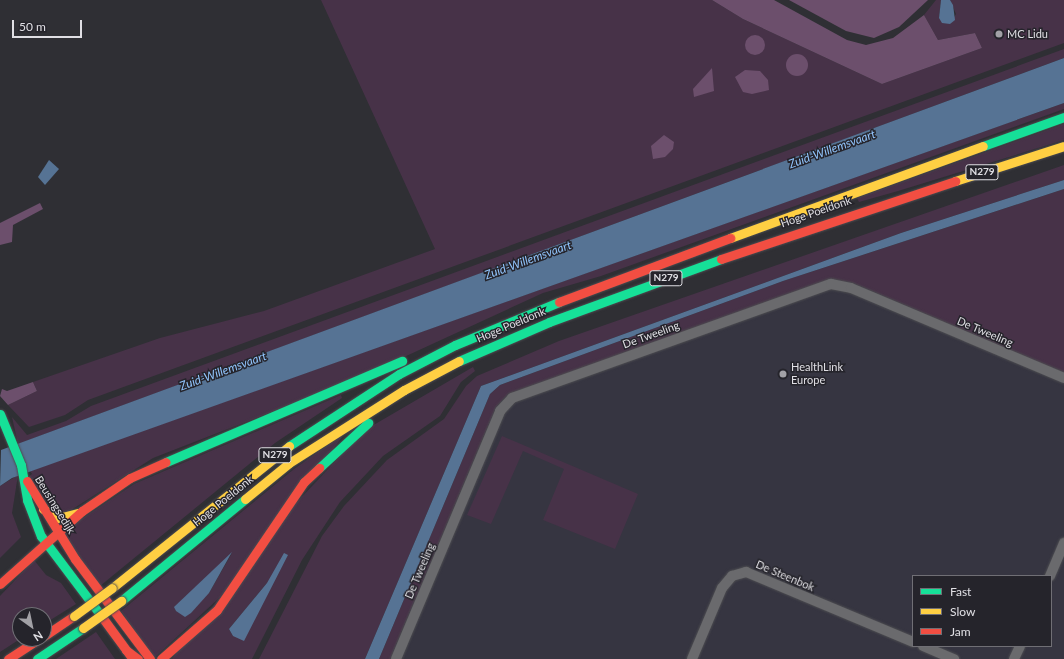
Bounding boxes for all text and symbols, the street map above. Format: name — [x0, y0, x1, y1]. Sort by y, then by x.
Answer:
scale bar — [14, 12, 84, 38]
text: 50 m — [19, 19, 46, 34]
place label: MC Lidu — [1007, 27, 1048, 41]
marker: MC Lidu — [994, 29, 1004, 39]
water label: Zuid-Willemsvaart — [787, 127, 877, 171]
road number: N279 — [965, 164, 999, 180]
street label: Hoge Poeldonk — [779, 194, 853, 230]
water label: Zuid-Willemsvaart — [483, 238, 573, 282]
road number: N279 — [649, 270, 683, 286]
street label: Hoge Poeldonk — [474, 305, 548, 345]
street label: De Tweeling — [955, 314, 1015, 350]
street label: De Tweeling — [621, 319, 681, 351]
water label: Zuid-Willemsvaart — [178, 349, 268, 393]
place label: HealthLink Europe — [791, 361, 843, 387]
marker: HealthLink Europe — [778, 369, 788, 379]
road number: N279 — [258, 447, 292, 463]
street label: Hoge Poeldonk — [190, 473, 256, 529]
street label: Beusingsedijk — [32, 474, 78, 536]
street label: De Tweeling — [402, 541, 438, 601]
street label: De Steenbok — [754, 558, 816, 594]
legend — [912, 575, 1052, 647]
text: Fast — [950, 584, 971, 599]
text: Slow — [950, 604, 975, 619]
north arrow — [12, 607, 52, 647]
text: Jam — [950, 624, 971, 639]
text: N — [31, 629, 45, 644]

